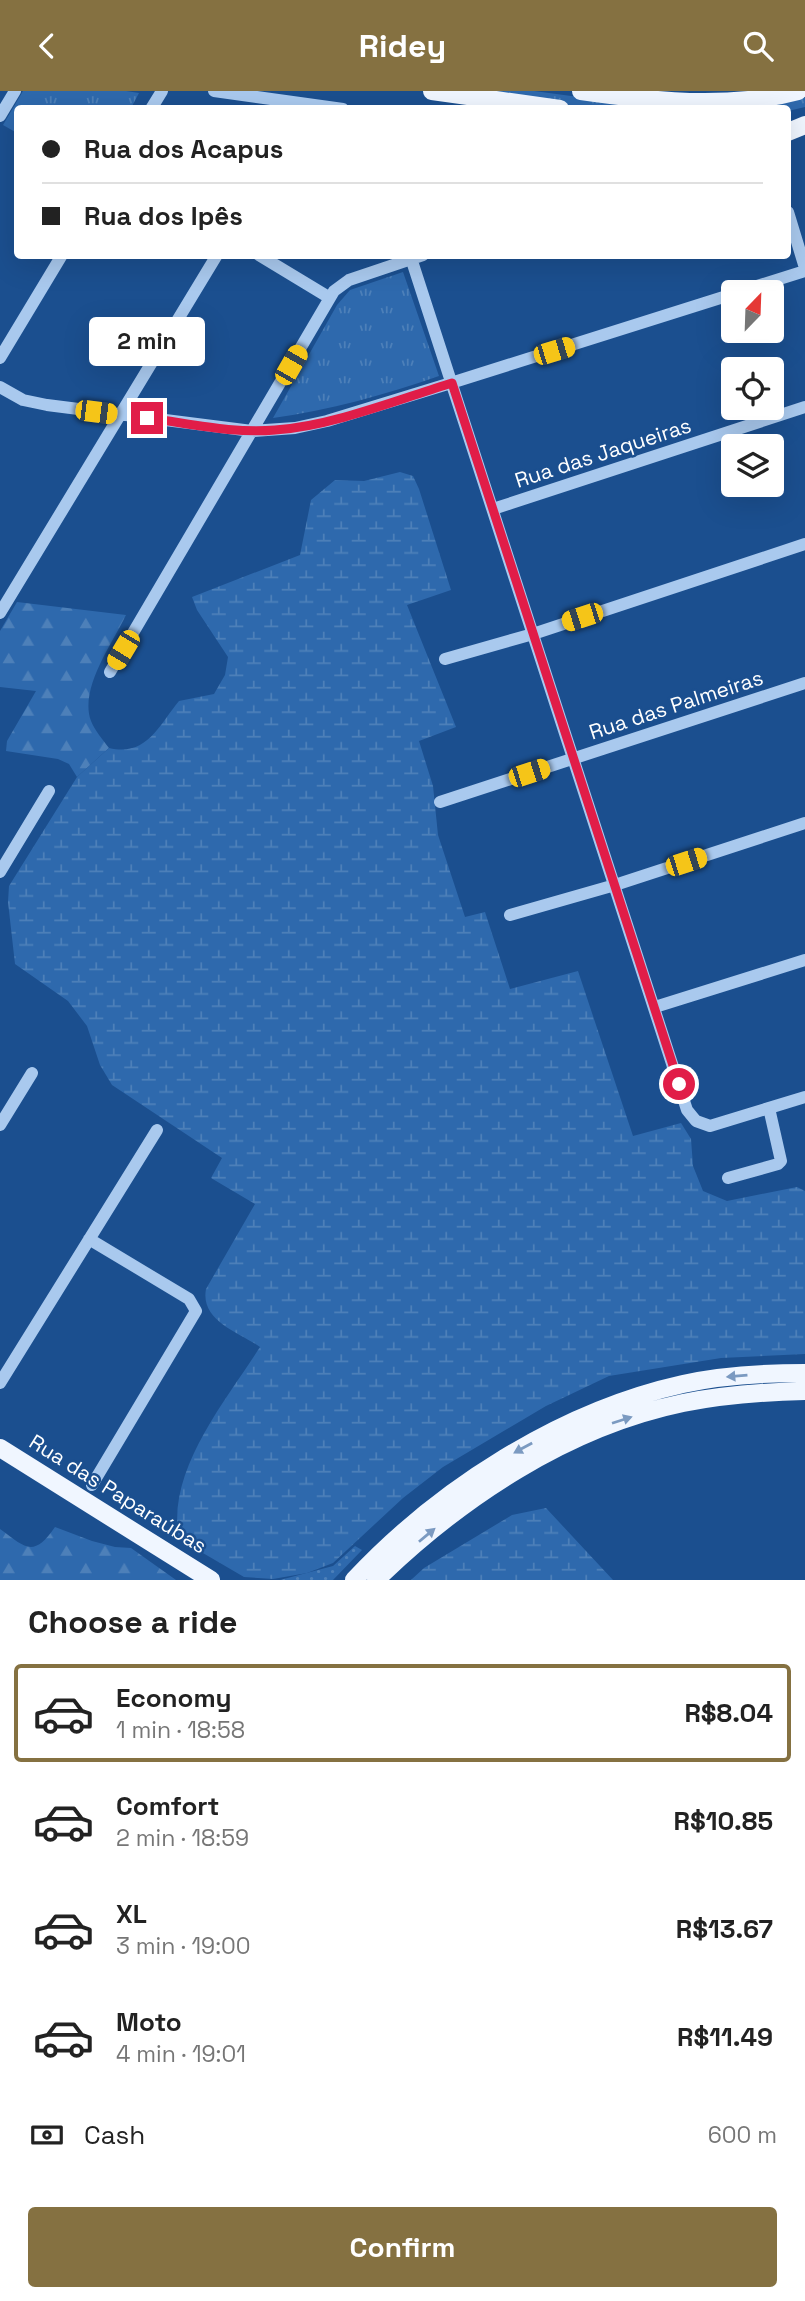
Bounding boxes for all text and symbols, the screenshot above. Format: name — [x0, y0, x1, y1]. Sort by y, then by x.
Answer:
text: Ridey — [359, 26, 446, 66]
icon: back — [28, 27, 66, 65]
icon: search — [739, 27, 777, 65]
text: Rua dos Acapus — [84, 132, 283, 166]
text: Rua dos Ipês — [84, 199, 243, 233]
north arrow — [721, 280, 784, 343]
map controls — [721, 280, 784, 497]
callout: 2 min — [89, 317, 205, 365]
text: 2 min — [117, 326, 177, 356]
car — [531, 335, 578, 367]
car — [272, 342, 311, 388]
button: locate — [721, 357, 784, 420]
car — [74, 399, 119, 425]
route end — [131, 402, 163, 434]
street label: Rua das Jaqueiras — [511, 411, 694, 494]
button: layers — [721, 434, 784, 497]
car — [559, 601, 606, 633]
car — [104, 627, 143, 673]
street label: Rua das Palmeiras — [585, 664, 766, 745]
car — [506, 757, 553, 789]
car — [663, 846, 710, 878]
route start — [663, 1068, 695, 1100]
one-way arrow — [726, 1371, 748, 1382]
one-way arrow — [612, 1415, 633, 1425]
street label: Rua das Paparaúbas — [24, 1428, 212, 1559]
one-way arrow — [514, 1442, 533, 1454]
one-way arrow — [418, 1528, 435, 1543]
text: Choose a ride — [28, 1602, 238, 1642]
text: Economy — [116, 1681, 232, 1715]
icon: car — [32, 1682, 95, 1745]
text: R$8.04 — [684, 1696, 773, 1730]
text: 1 min · 18:58 — [116, 1715, 245, 1745]
text: Comfort — [116, 1789, 219, 1823]
icon: car — [32, 1790, 95, 1853]
text: R$10.85 — [674, 1804, 773, 1838]
text: 2 min · 18:59 — [116, 1823, 249, 1853]
text: XL — [116, 1897, 147, 1931]
icon: car — [32, 1898, 95, 1961]
text: R$13.67 — [676, 1912, 773, 1946]
text: 3 min · 19:00 — [116, 1931, 250, 1961]
text: Moto — [116, 2005, 182, 2039]
icon: car — [32, 2006, 95, 2069]
text: R$11.49 — [677, 2020, 773, 2054]
text: 4 min · 19:01 — [116, 2039, 246, 2069]
icon: cash — [28, 2116, 66, 2154]
text: Cash — [84, 2118, 145, 2152]
text: 600 m — [708, 2120, 777, 2150]
button: Confirm — [28, 2207, 777, 2287]

